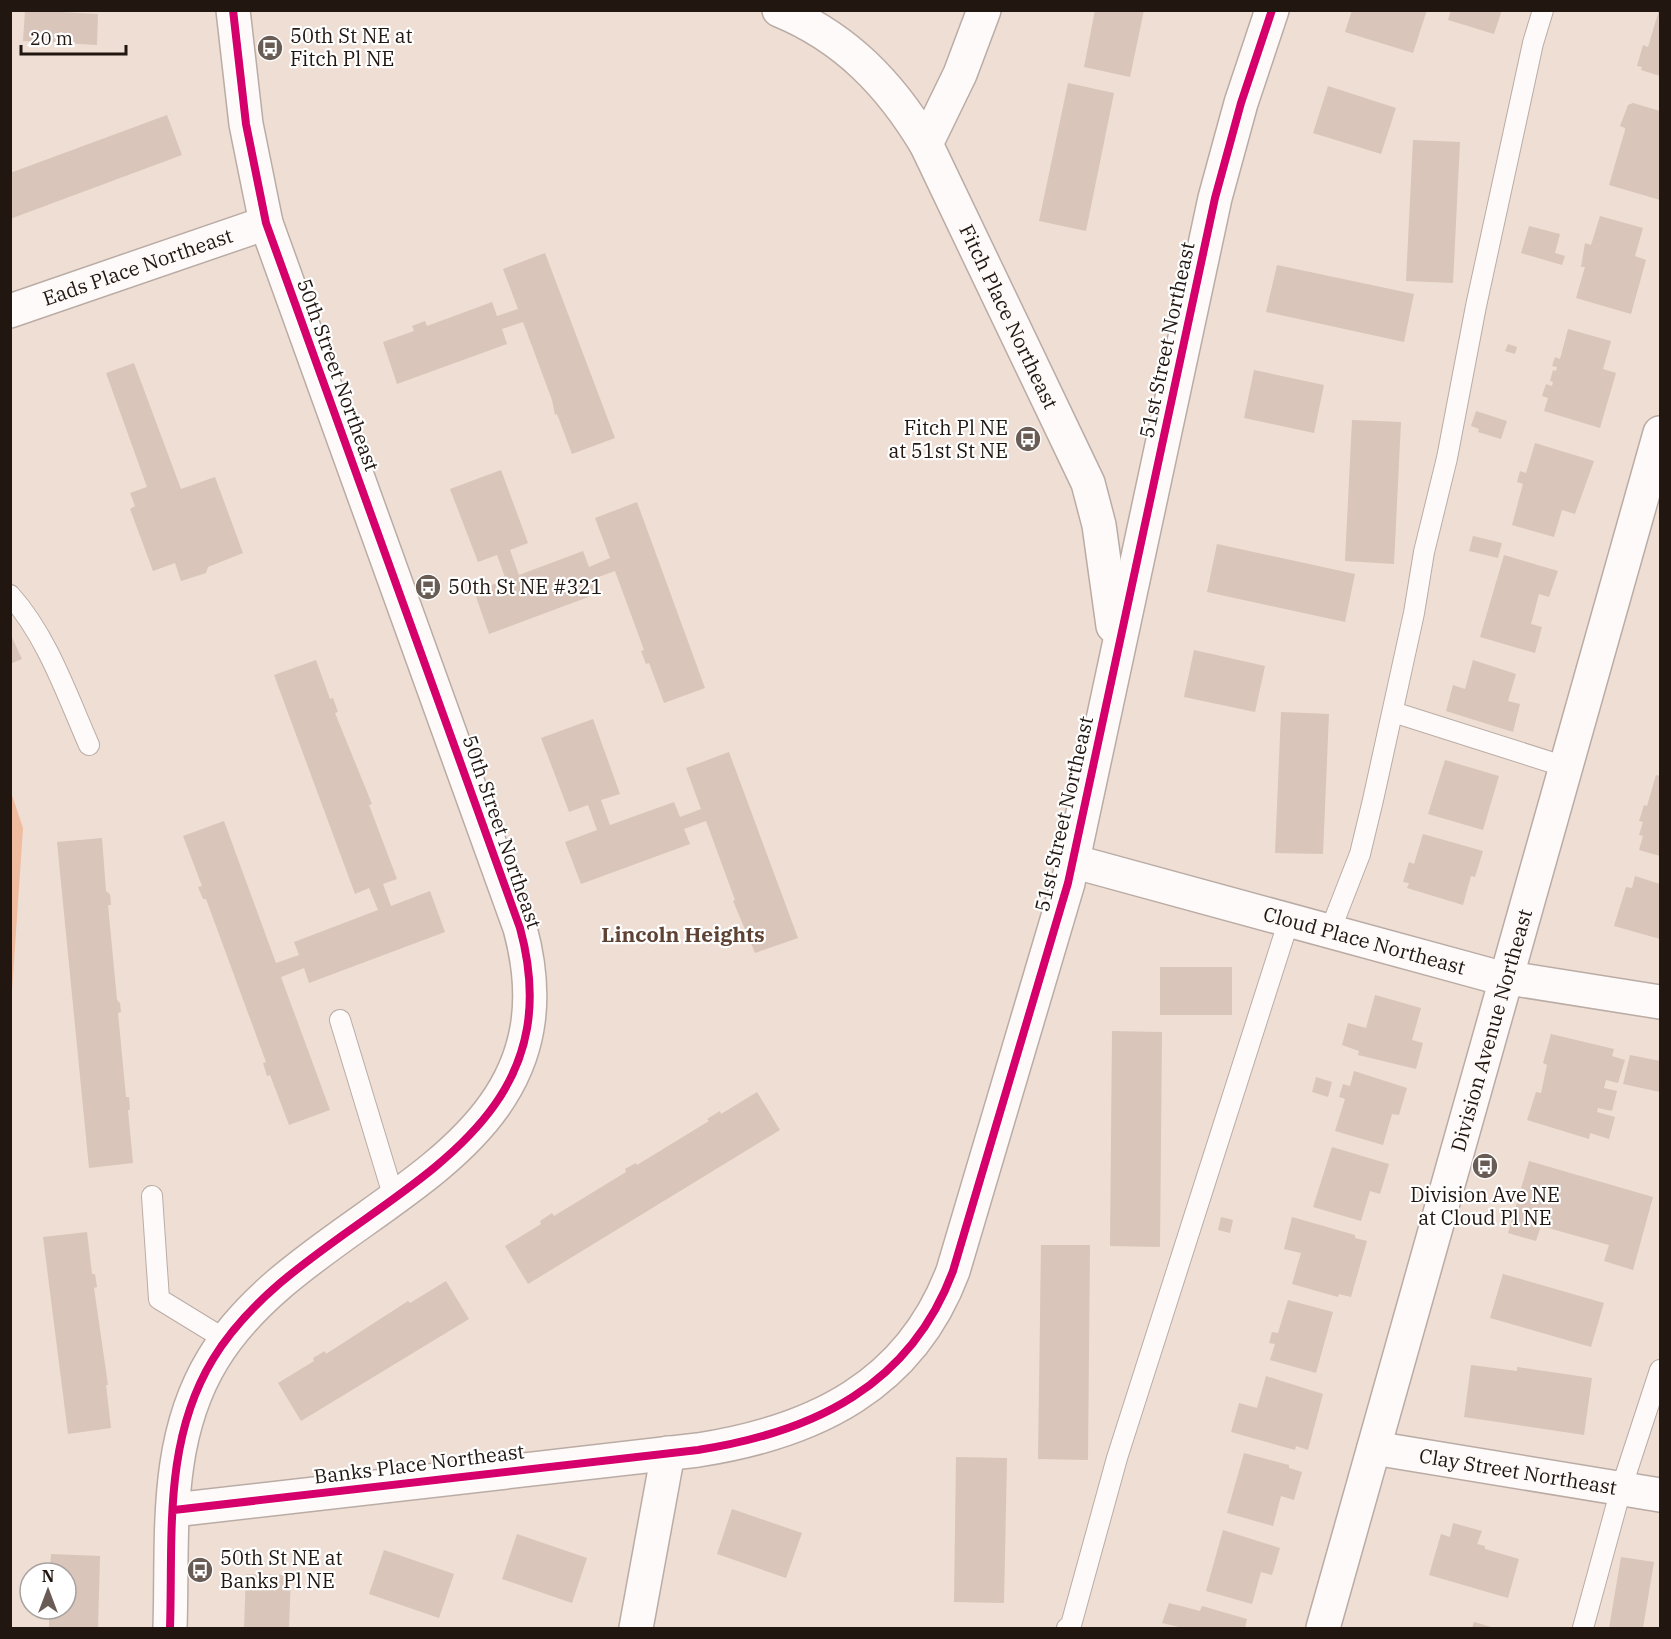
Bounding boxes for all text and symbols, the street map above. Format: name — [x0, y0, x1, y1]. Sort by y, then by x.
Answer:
scale bar — [21, 18, 126, 56]
place label: 50th St NE at Fitch Pl NE — [290, 22, 412, 72]
text: 20 m — [30, 27, 73, 50]
bus stop icon: 50th St NE at Fitch Pl NE — [255, 33, 285, 63]
street label: Fitch Place Northeast — [953, 220, 1065, 413]
street label: Eads Place Northeast — [39, 222, 236, 312]
street label: 51st Street Northeast — [1133, 239, 1201, 441]
street label: 50th Street Northeast — [291, 275, 386, 475]
place label: Fitch Pl NE at 51st St NE — [888, 414, 1008, 464]
bus stop icon: Fitch Pl NE at 51st St NE — [1013, 424, 1043, 454]
bus stop icon: 50th St NE #321 — [413, 572, 443, 602]
place label: 50th St NE #321 — [448, 573, 603, 600]
street label: 51st Street Northeast — [1028, 713, 1099, 914]
street label: 50th Street Northeast — [457, 732, 548, 932]
street label: Cloud Place Northeast — [1260, 900, 1468, 981]
street label: Division Avenue Northeast — [1444, 906, 1538, 1155]
district label: Lincoln Heights — [601, 920, 765, 948]
bus stop icon: Division Ave NE at Cloud Pl NE — [1470, 1151, 1500, 1181]
place label: Division Ave NE at Cloud Pl NE — [1410, 1181, 1560, 1231]
street label: Banks Place Northeast — [312, 1437, 526, 1490]
street label: Clay Street Northeast — [1417, 1442, 1619, 1501]
place label: 50th St NE at Banks Pl NE — [220, 1544, 342, 1594]
bus stop icon: 50th St NE at Banks Pl NE — [185, 1555, 215, 1585]
north arrow — [18, 1561, 78, 1621]
text: N — [42, 1566, 54, 1586]

